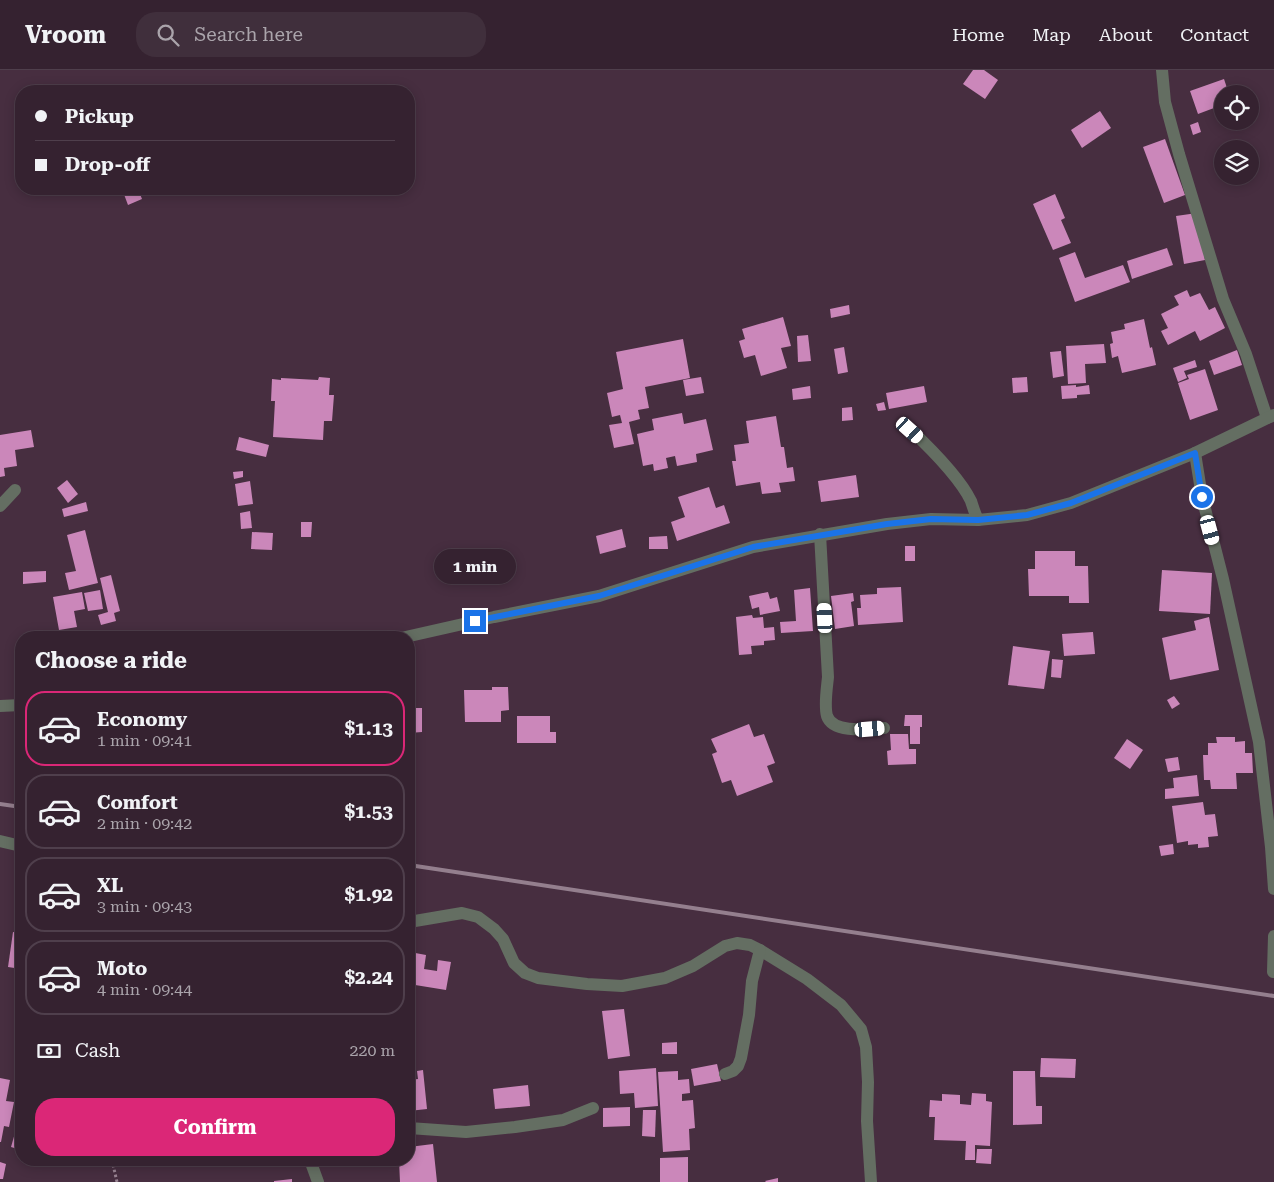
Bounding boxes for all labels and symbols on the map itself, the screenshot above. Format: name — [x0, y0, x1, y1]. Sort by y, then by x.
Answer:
car — [893, 414, 926, 446]
route start — [1191, 486, 1213, 508]
car — [1198, 514, 1221, 546]
callout: 1 min — [434, 548, 516, 584]
car — [816, 603, 833, 633]
route end — [464, 610, 486, 632]
car — [854, 720, 885, 738]

